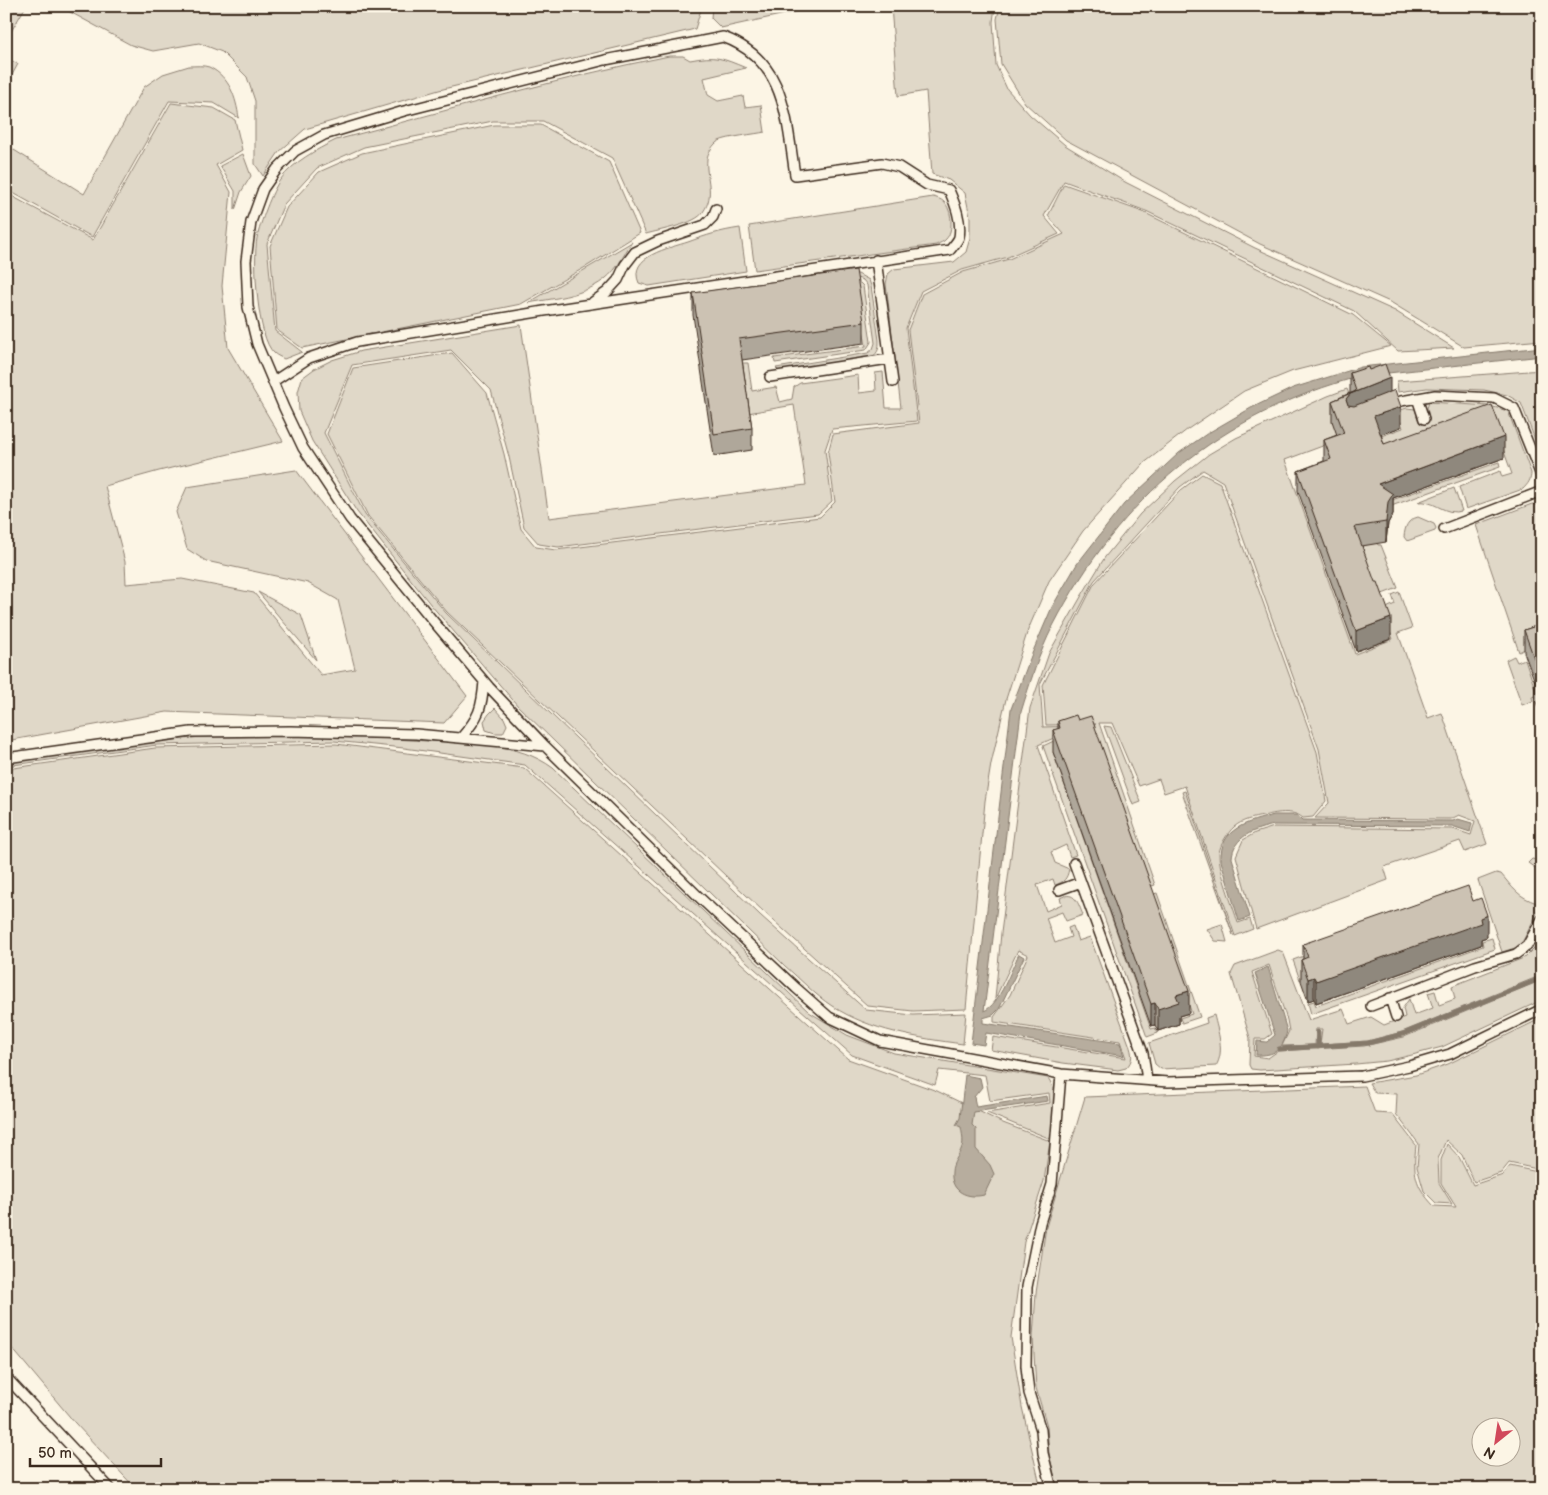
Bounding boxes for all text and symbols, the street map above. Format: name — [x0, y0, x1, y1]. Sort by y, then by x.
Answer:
north arrow — [1470, 1418, 1520, 1468]
scale bar — [30, 1435, 161, 1467]
text: N — [1481, 1443, 1499, 1463]
text: 50 m — [38, 1444, 72, 1463]

